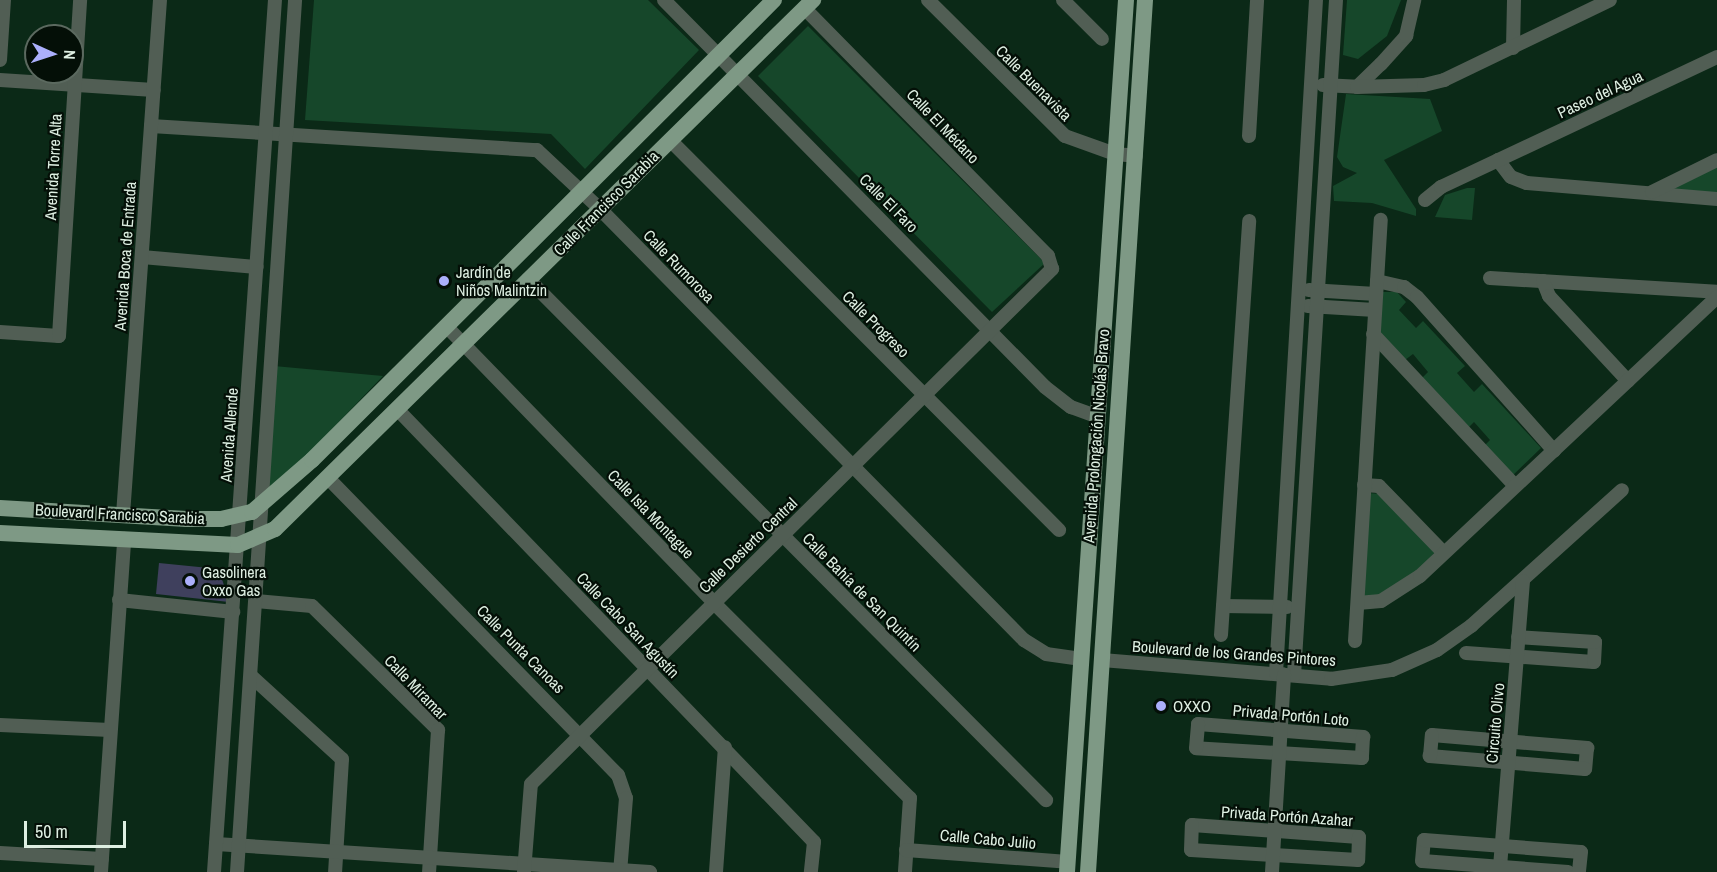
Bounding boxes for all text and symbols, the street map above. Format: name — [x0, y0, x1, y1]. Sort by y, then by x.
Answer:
north arrow — [24, 24, 84, 84]
street label: Calle Buenavista — [992, 41, 1076, 125]
text: N — [59, 50, 81, 60]
street label: Paseo del Agua — [1554, 66, 1646, 122]
street label: Calle El Médano — [903, 85, 983, 167]
street label: Avenida Torre Alta — [41, 113, 65, 221]
street label: Calle Francisco Sarabia — [549, 146, 663, 260]
street label: Calle El Faro — [856, 170, 922, 236]
street label: Avenida Boca de Entrada — [110, 181, 140, 331]
street label: Calle Rumorosa — [639, 226, 719, 306]
place label: Jardín de Niños Malintzin — [456, 262, 547, 300]
marker: Jardín de Niños Malintzin — [437, 274, 451, 288]
street label: Calle Progreso — [839, 287, 913, 361]
street label: Avenida Prolongación Nicolás Bravo — [1079, 328, 1113, 544]
street label: Avenida Allende — [216, 387, 242, 483]
street label: Calle Isla Montague — [604, 466, 698, 562]
street label: Calle Desierto Central — [695, 493, 801, 597]
street label: Boulevard Francisco Sarabia — [35, 500, 205, 528]
street label: Calle Bahía de San Quintín — [799, 529, 925, 655]
place label: Gasolinera Oxxo Gas — [202, 562, 266, 600]
street label: Calle Cabo San Agustín — [572, 568, 684, 682]
marker: Gasolinera Oxxo Gas — [183, 574, 197, 588]
street label: Calle Punta Canoas — [473, 601, 569, 697]
street label: Boulevard de los Grandes Pintores — [1131, 636, 1337, 670]
street label: Calle Miramar — [380, 651, 452, 723]
street label: Circuito Olivo — [1482, 682, 1508, 764]
place label: OXXO — [1173, 696, 1211, 716]
marker: OXXO — [1154, 699, 1168, 713]
street label: Privada Portón Loto — [1232, 700, 1350, 730]
street label: Privada Portón Azahar — [1220, 802, 1354, 830]
scale bar — [27, 809, 129, 847]
text: 50 m — [35, 819, 68, 844]
street label: Calle Cabo Julio — [939, 825, 1037, 853]

